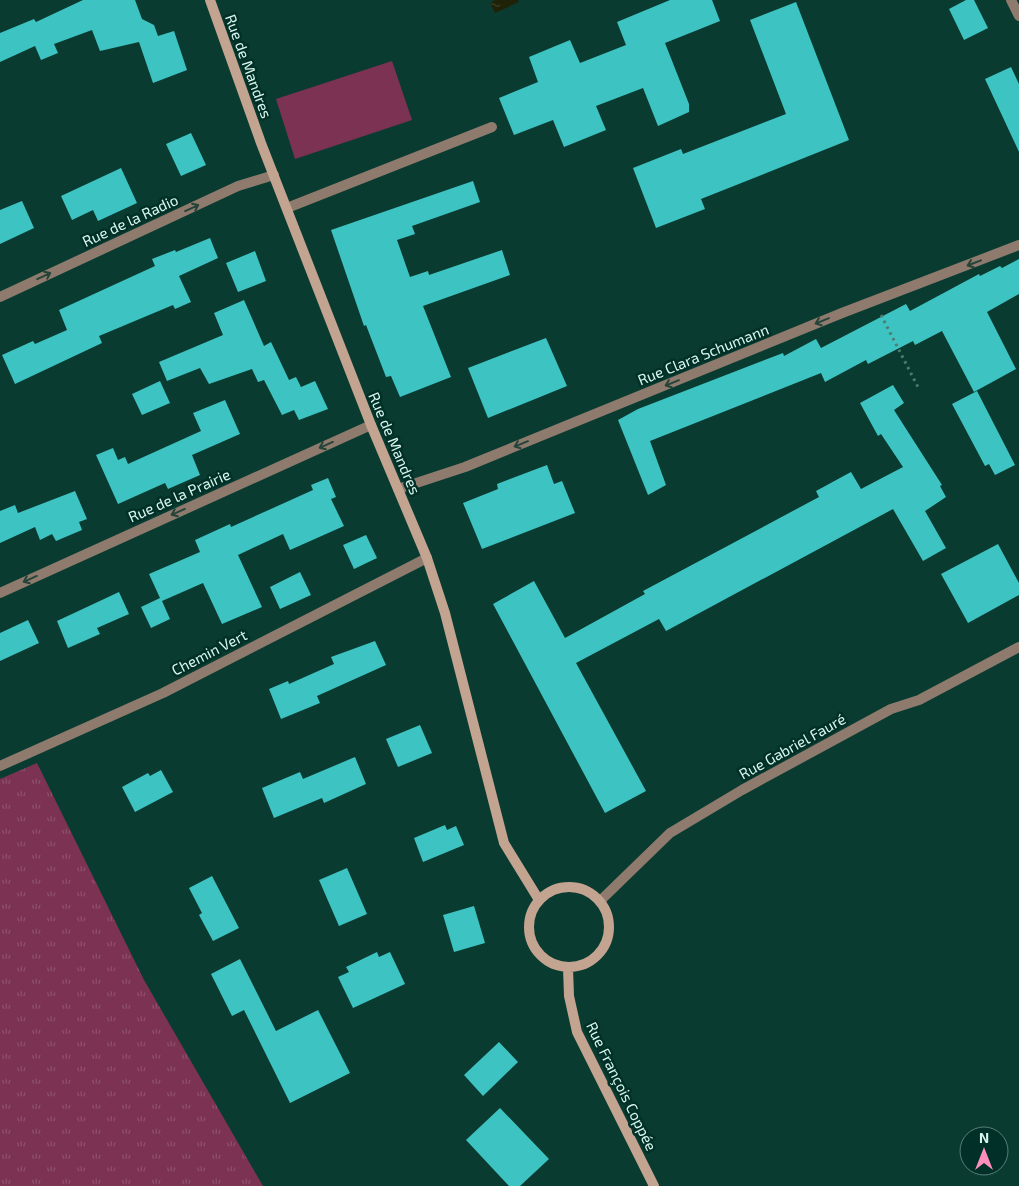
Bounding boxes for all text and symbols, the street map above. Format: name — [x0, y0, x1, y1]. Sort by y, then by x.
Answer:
street label: Rue de Mandres — [222, 12, 276, 120]
street label: Rue de la Radio — [79, 190, 181, 250]
one-way arrow — [184, 202, 199, 212]
one-way arrow — [966, 259, 981, 268]
one-way arrow — [36, 271, 51, 280]
one-way arrow — [815, 317, 830, 327]
street label: Rue Clara Schumann — [635, 319, 771, 389]
one-way arrow — [664, 379, 679, 388]
street label: Rue de Mandres — [365, 389, 425, 497]
one-way arrow — [514, 440, 529, 449]
one-way arrow — [319, 441, 334, 450]
street label: Rue de la Prairie — [125, 464, 233, 526]
one-way arrow — [171, 508, 186, 517]
one-way arrow — [23, 575, 38, 584]
street label: Chemin Vert — [168, 625, 250, 679]
street label: Rue Gabriel Fauré — [736, 709, 848, 783]
street label: Rue François Coppée — [582, 1019, 661, 1154]
north arrow — [959, 1126, 1009, 1176]
text: N — [979, 1129, 989, 1146]

